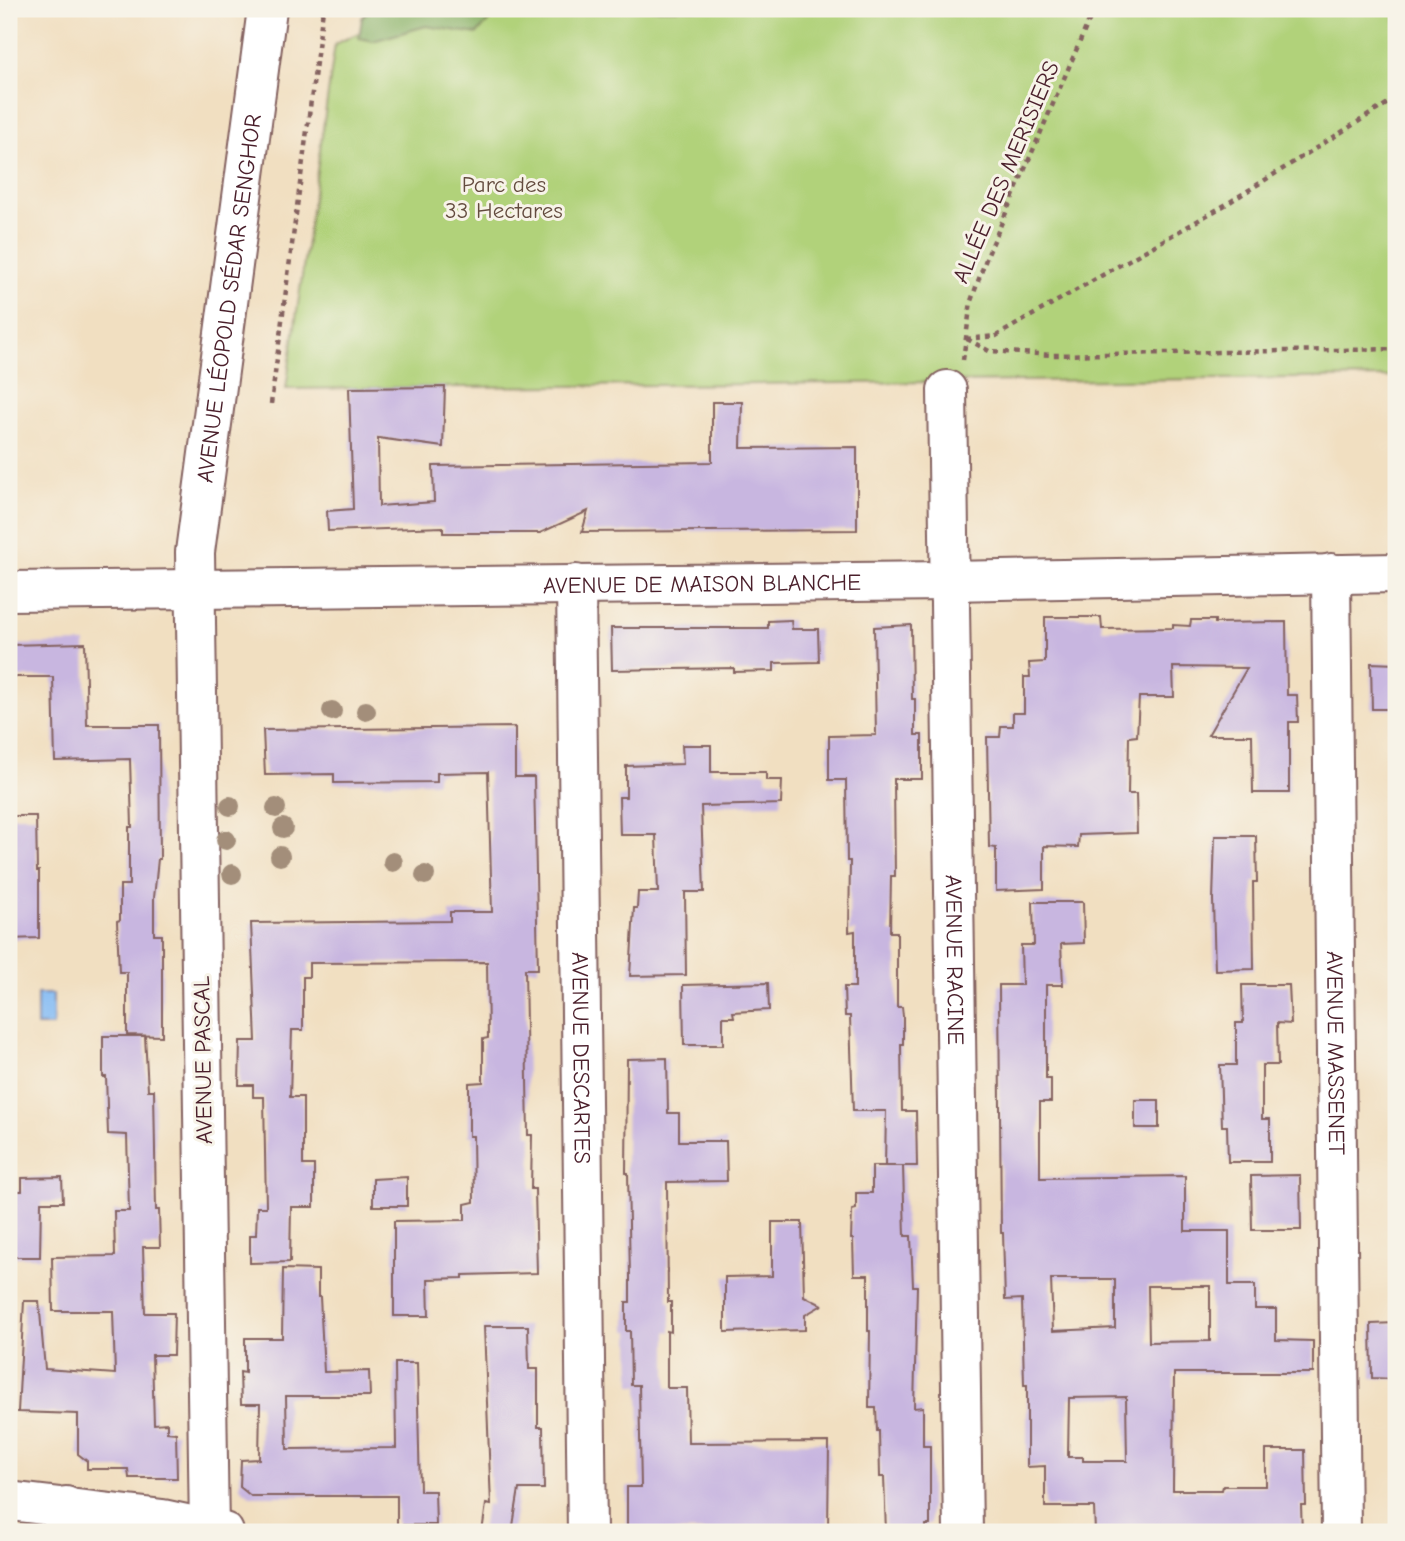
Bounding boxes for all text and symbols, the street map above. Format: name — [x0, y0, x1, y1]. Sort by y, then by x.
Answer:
street label: ALLÉE DES MERISIERS — [947, 57, 1065, 287]
street label: AVENUE LÉOPOLD SÉDAR SENGHOR — [191, 112, 266, 484]
park label: Parc des 33 Hectares — [445, 171, 563, 224]
street label: AVENUE DE MAISON BLANCHE — [543, 568, 861, 599]
street label: AVENUE RACINE — [940, 875, 970, 1045]
street label: AVENUE MASSENET — [1321, 951, 1351, 1155]
street label: AVENUE DESCARTES — [567, 952, 596, 1164]
street label: AVENUE PASCAL — [188, 975, 218, 1144]

